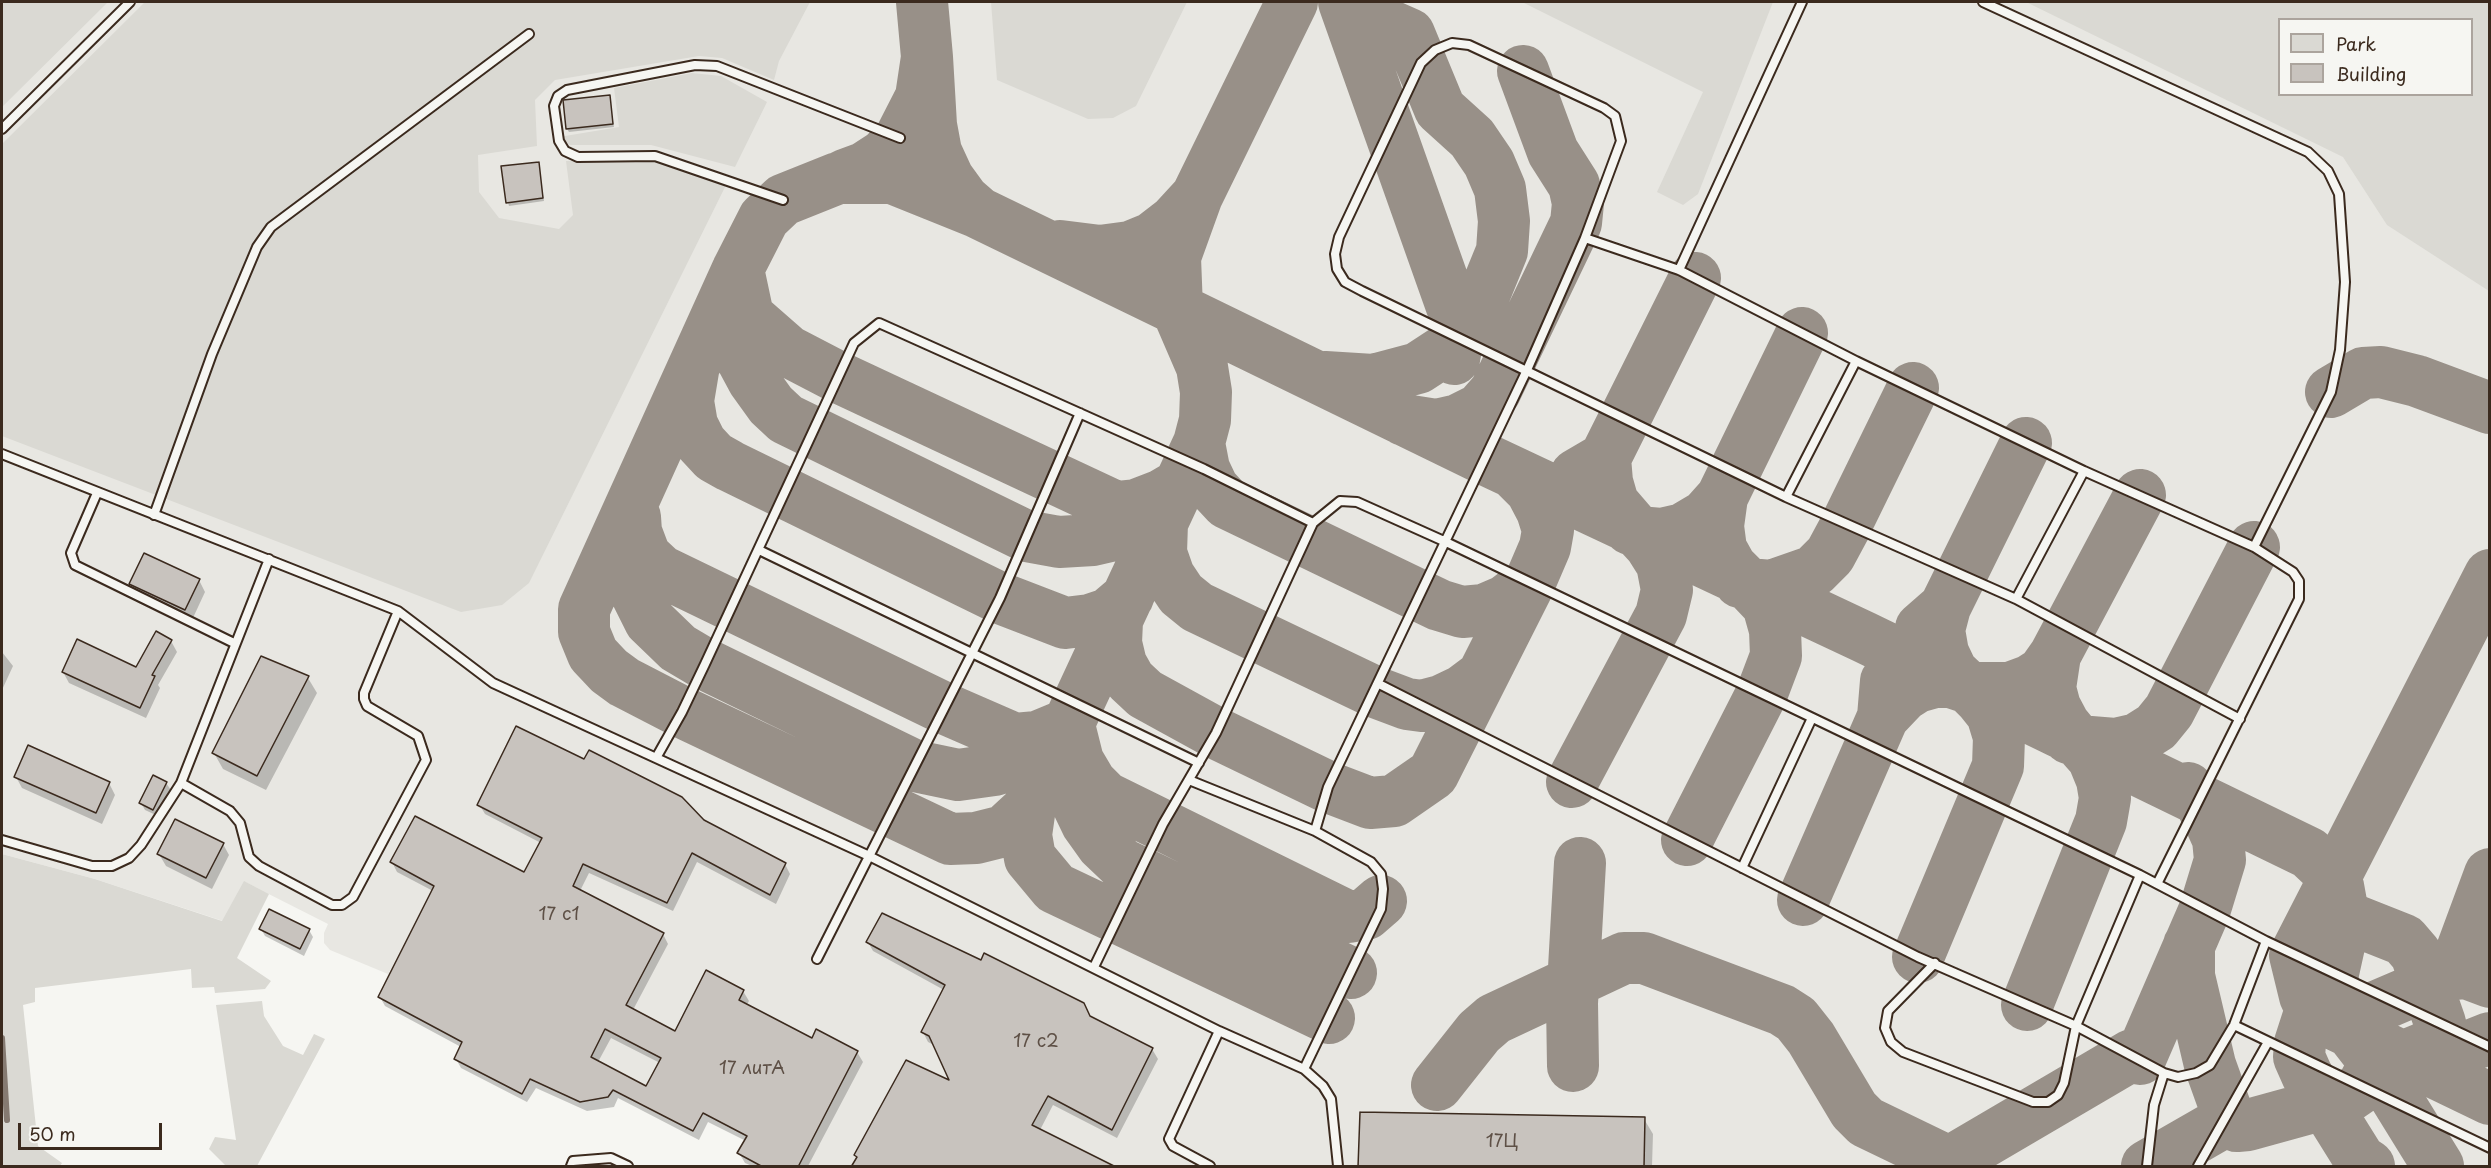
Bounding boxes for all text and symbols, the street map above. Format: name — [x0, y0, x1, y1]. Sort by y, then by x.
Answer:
legend — [2278, 18, 2473, 96]
text: Park — [2336, 30, 2376, 57]
text: Building — [2336, 60, 2406, 87]
house number: 17 с1 — [538, 904, 580, 926]
house number: 17 с2 — [1013, 1031, 1059, 1053]
house number: 17 литА — [719, 1058, 785, 1080]
scale bar — [21, 1111, 165, 1149]
text: 50 m — [29, 1120, 76, 1147]
house number: 17Ц — [1486, 1131, 1518, 1153]

